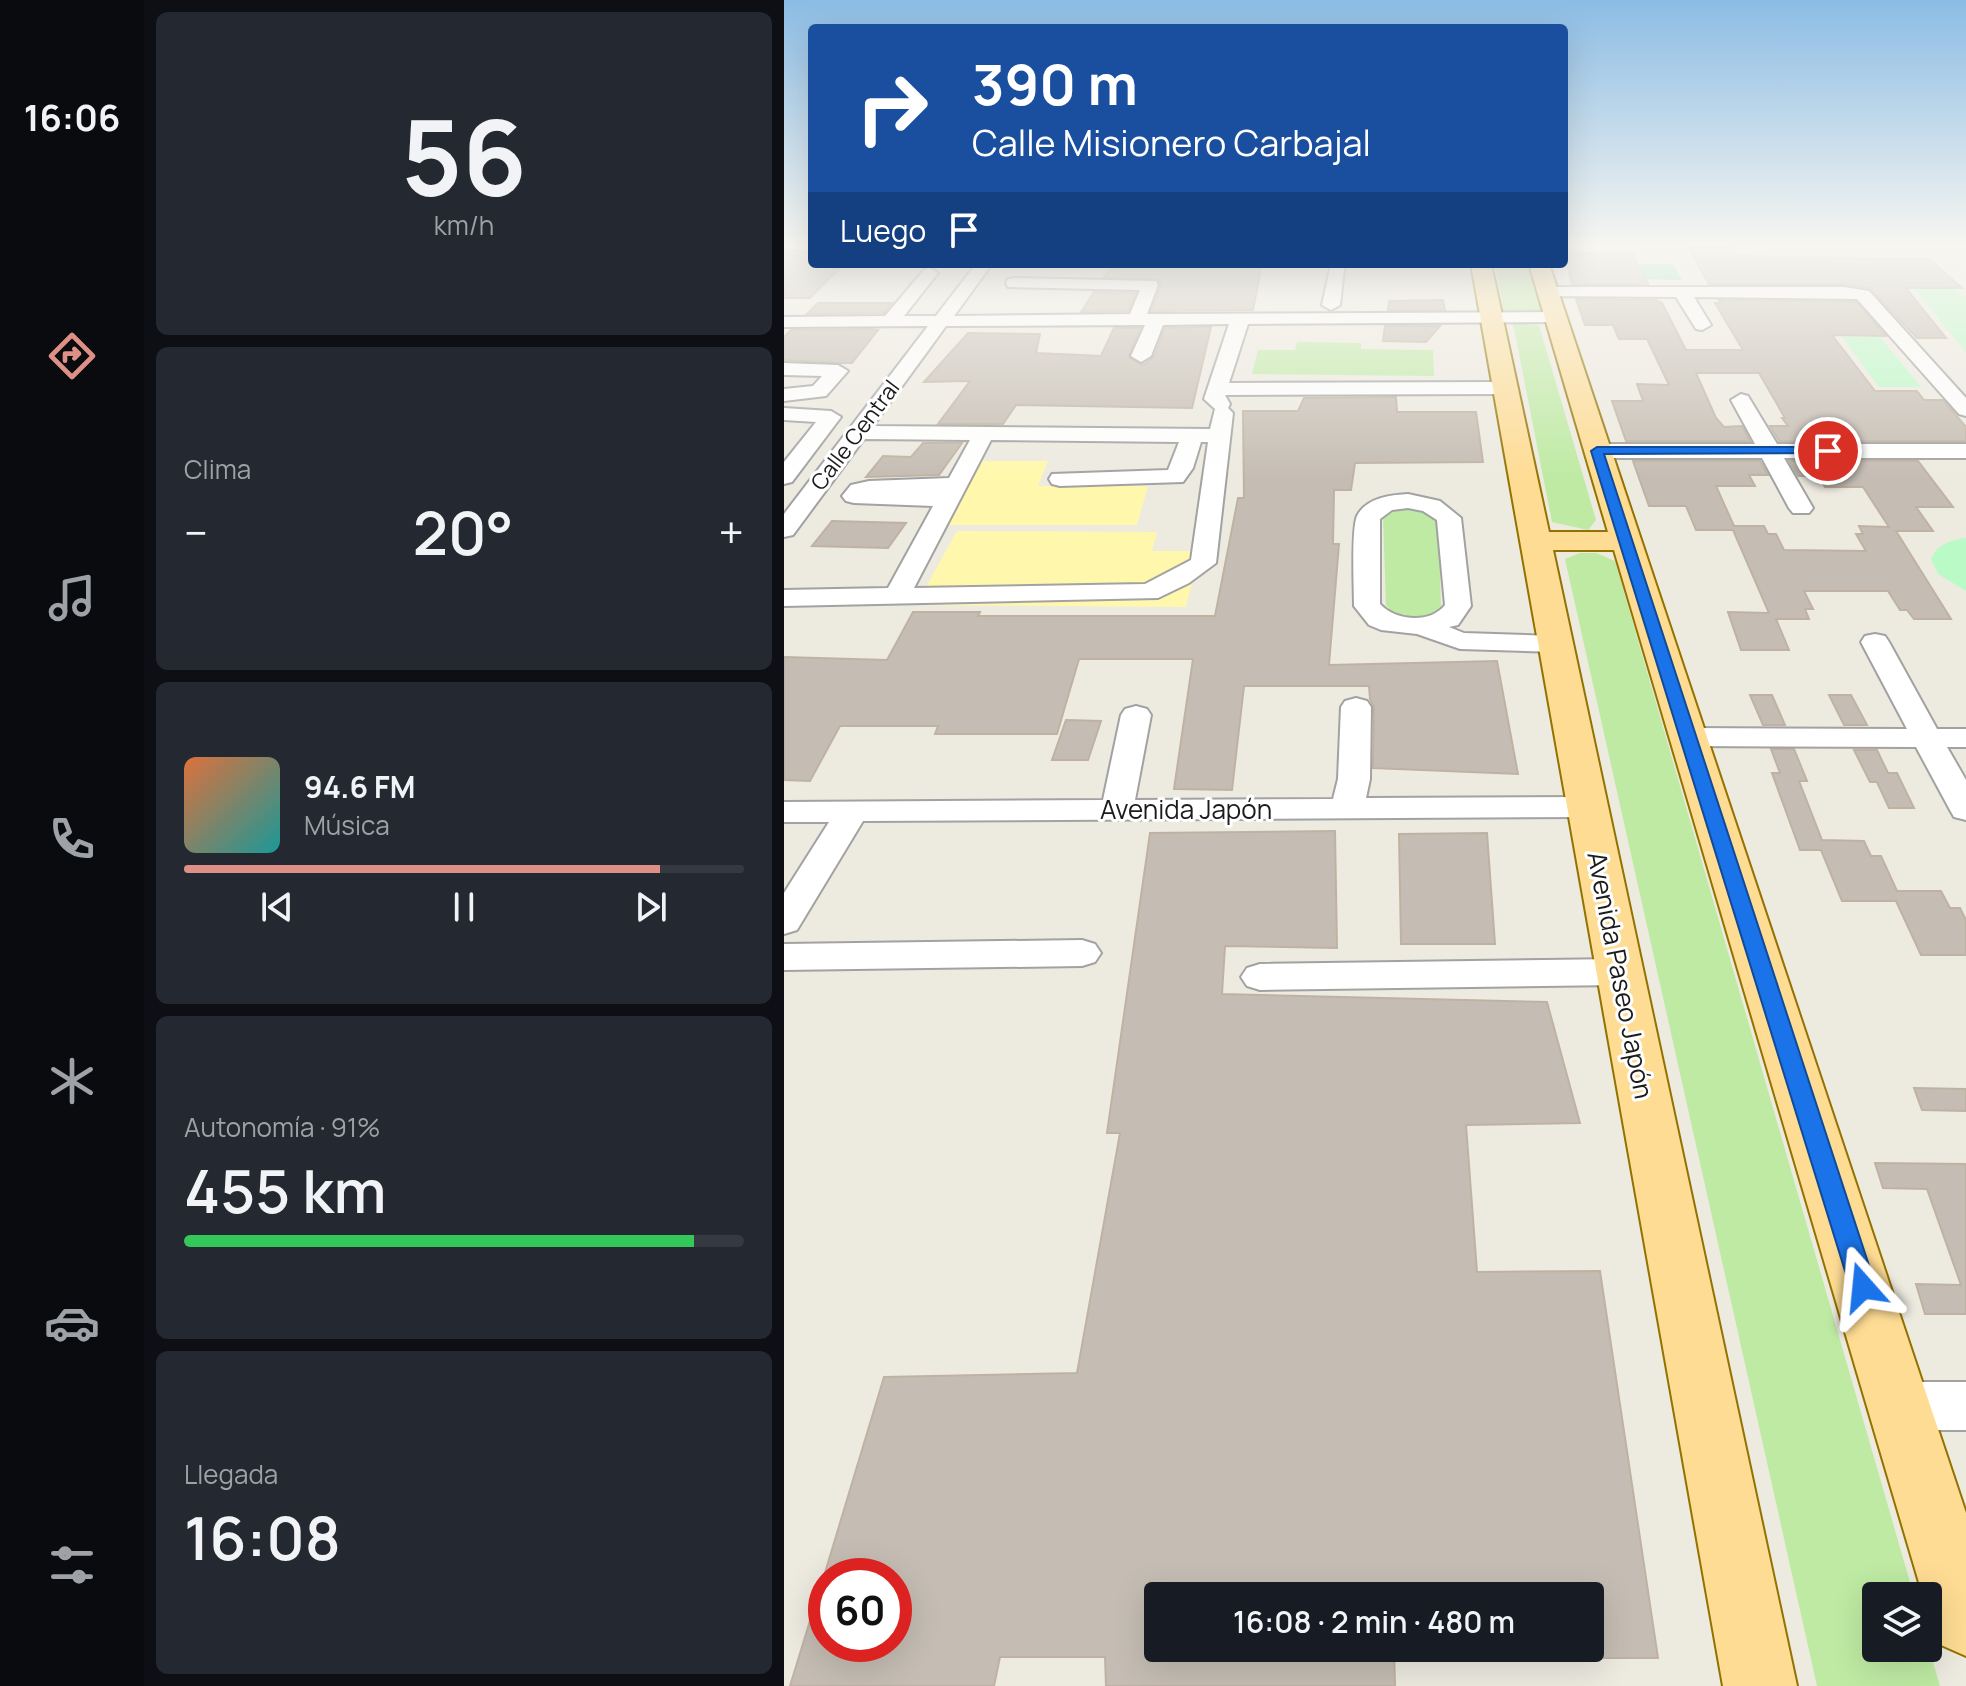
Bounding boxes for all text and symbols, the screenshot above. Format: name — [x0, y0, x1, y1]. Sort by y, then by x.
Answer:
text: 390 m — [972, 45, 1138, 122]
icon: right — [840, 56, 944, 160]
text: 56 — [401, 84, 527, 226]
text: 16:06 — [24, 93, 120, 142]
text: Calle Misionero Carbajal — [972, 118, 1371, 167]
text: km/h — [434, 207, 494, 243]
icon: arrive — [942, 208, 986, 252]
text: Luego — [840, 210, 926, 251]
icon: directions — [44, 328, 100, 384]
street label: Calle Central — [804, 374, 906, 496]
pin — [1794, 417, 1862, 485]
icon: arrive — [1806, 429, 1850, 473]
text: Clima — [184, 451, 251, 487]
text: 20° — [413, 491, 514, 573]
text: − — [184, 502, 208, 562]
text: + — [719, 502, 744, 562]
icon: music — [44, 570, 100, 626]
text: 94.6 FM — [304, 766, 415, 807]
street label: Avenida Japón — [1100, 791, 1272, 827]
text: Música — [304, 807, 390, 843]
icon: phone — [44, 811, 100, 867]
street label: Avenida Paseo Japón — [1579, 848, 1663, 1102]
icon: previous — [255, 885, 299, 929]
icon: pause — [442, 885, 486, 929]
icon: next — [629, 885, 673, 929]
icon: climate — [44, 1053, 100, 1109]
text: Autonomía · 91% — [184, 1109, 381, 1145]
text: 455 km — [184, 1149, 387, 1231]
position arrow — [1821, 1245, 1905, 1329]
icon: car — [44, 1295, 100, 1351]
text: Llegada — [184, 1456, 278, 1492]
text: 16:08 — [184, 1496, 341, 1578]
icon: filters — [44, 1537, 100, 1593]
speed limit sign: 60 — [808, 1558, 912, 1662]
map controls — [1862, 1582, 1942, 1662]
button: layers — [1862, 1582, 1942, 1662]
text: 16:08 · 2 min · 480 m — [1233, 1601, 1515, 1642]

